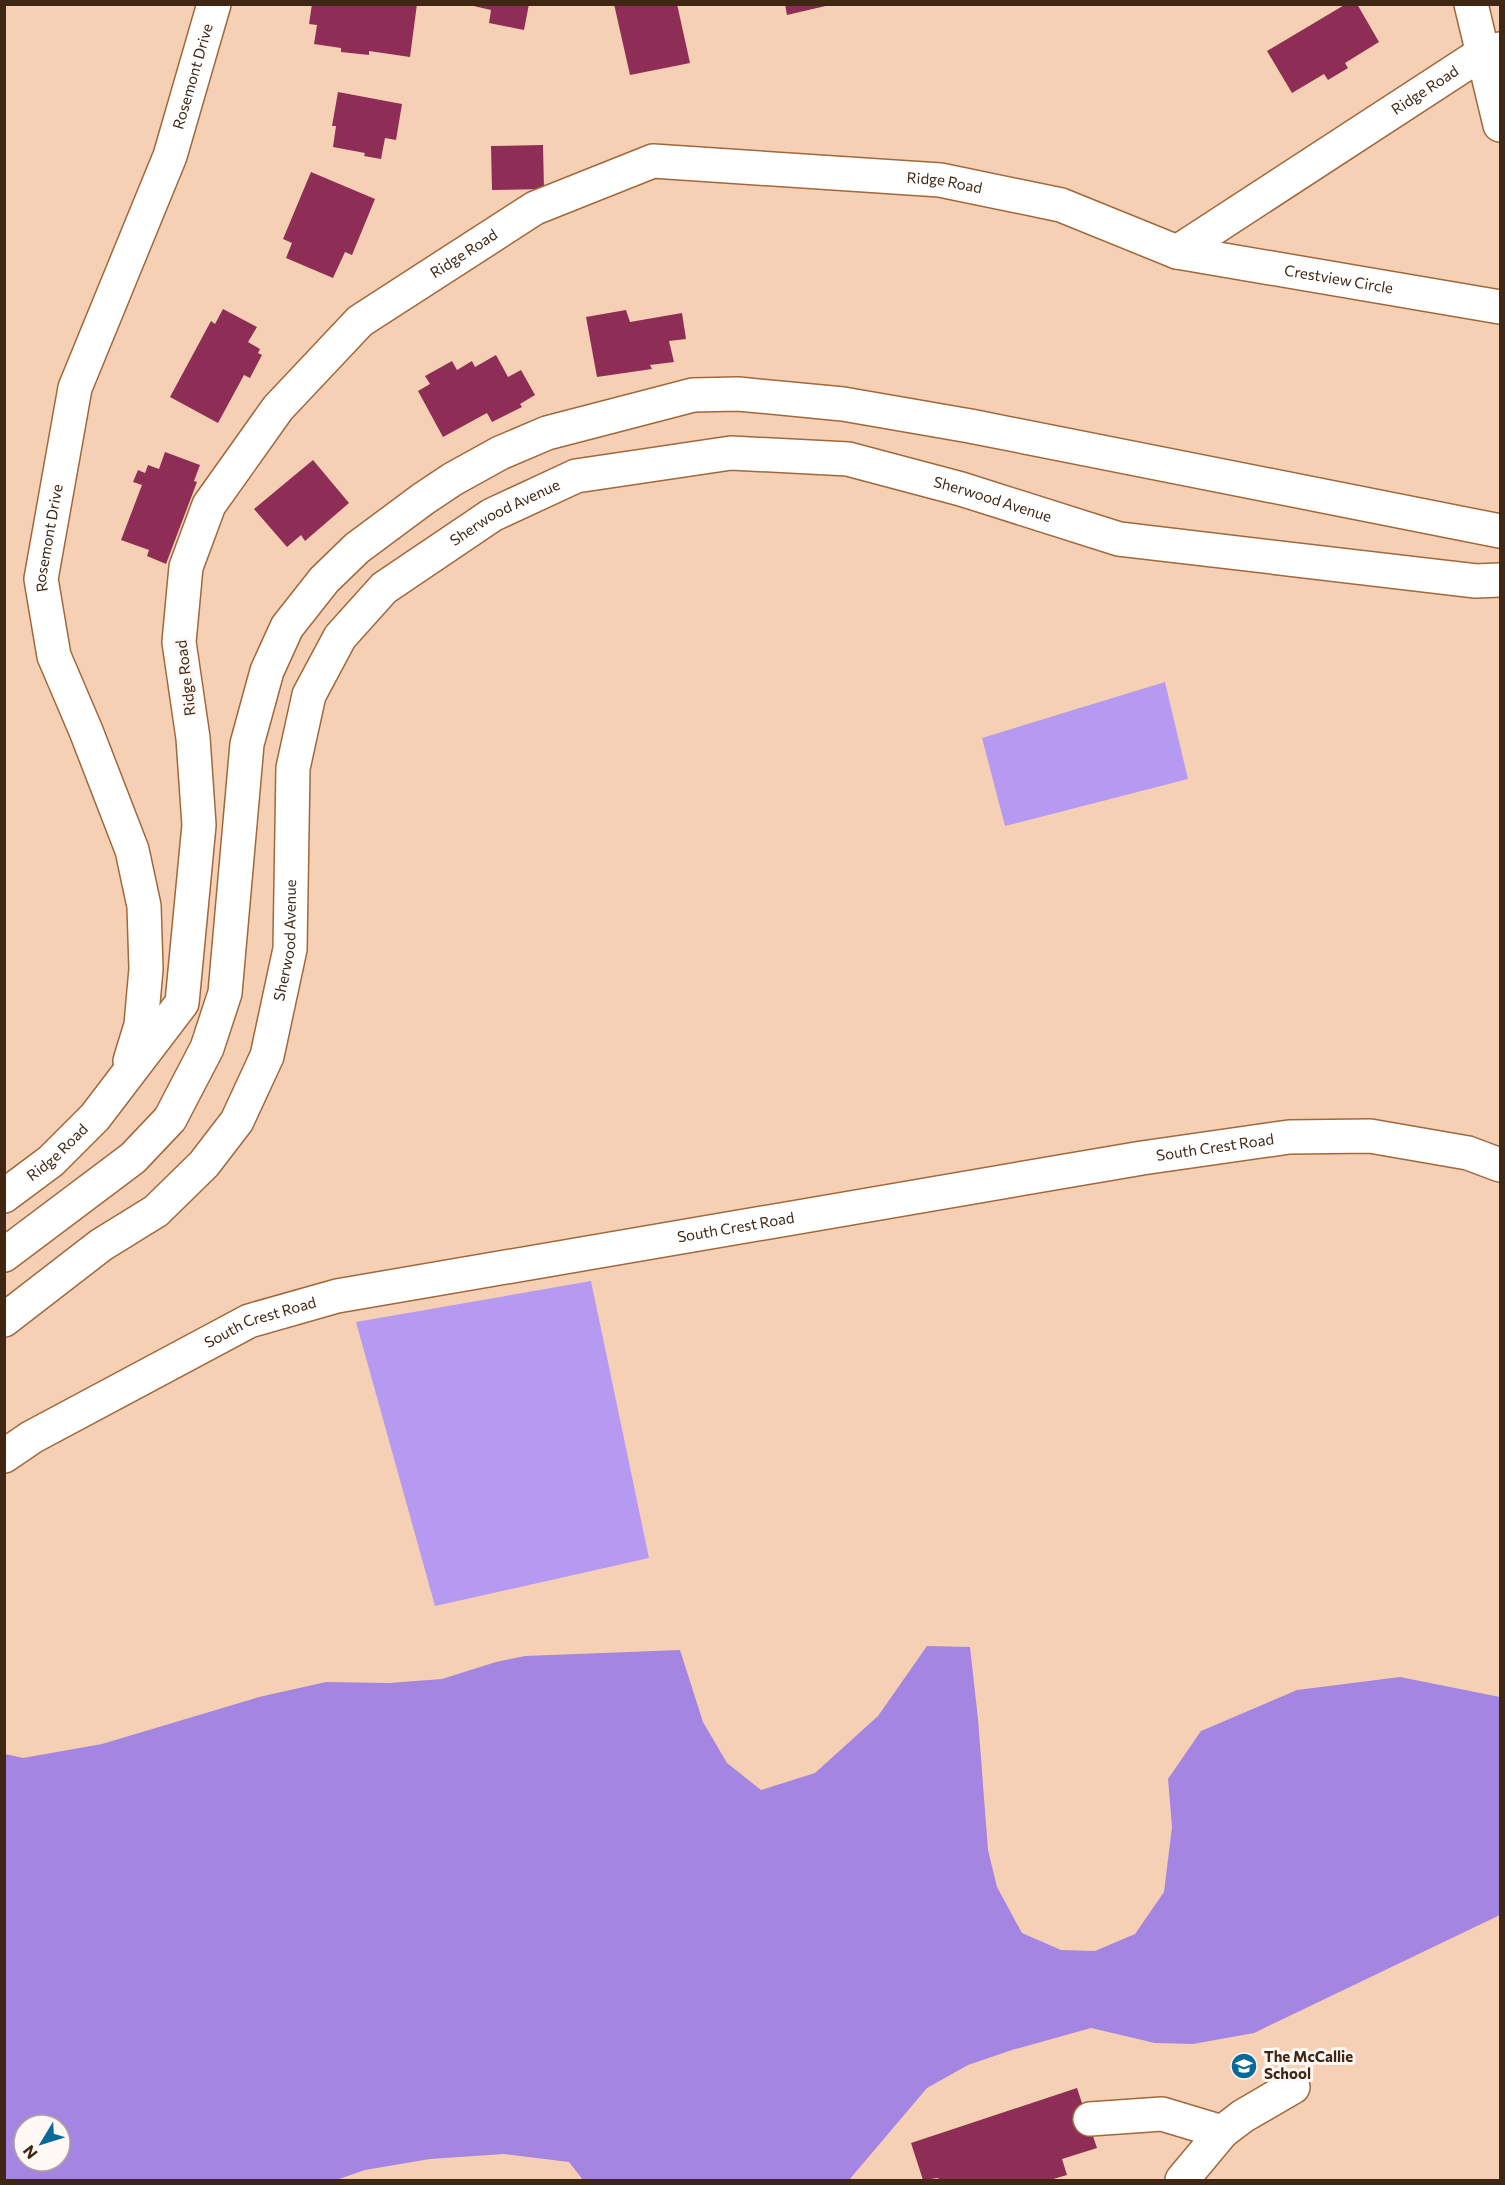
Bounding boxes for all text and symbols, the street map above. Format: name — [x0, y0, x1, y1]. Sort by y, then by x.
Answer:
street label: Rosemont Drive — [168, 21, 216, 131]
street label: Ridge Road — [1388, 61, 1461, 118]
street label: Ridge Road — [906, 168, 984, 197]
street label: Ridge Road — [426, 225, 500, 281]
street label: Crestview Circle — [1283, 260, 1395, 297]
street label: Sherwood Avenue — [932, 472, 1054, 525]
street label: Sherwood Avenue — [446, 475, 562, 549]
street label: Rosemont Drive — [31, 482, 66, 593]
street label: Ridge Road — [171, 639, 199, 717]
street label: Sherwood Avenue — [269, 879, 299, 1003]
street label: Ridge Road — [23, 1120, 91, 1184]
street label: South Crest Road — [1155, 1129, 1275, 1164]
street label: South Crest Road — [676, 1208, 796, 1246]
street label: South Crest Road — [201, 1292, 318, 1351]
place label: The McCallie School — [1264, 2047, 1353, 2082]
school or university icon: The McCallie School — [1229, 2051, 1259, 2081]
north arrow — [12, 2113, 72, 2173]
text: N — [19, 2142, 41, 2163]

